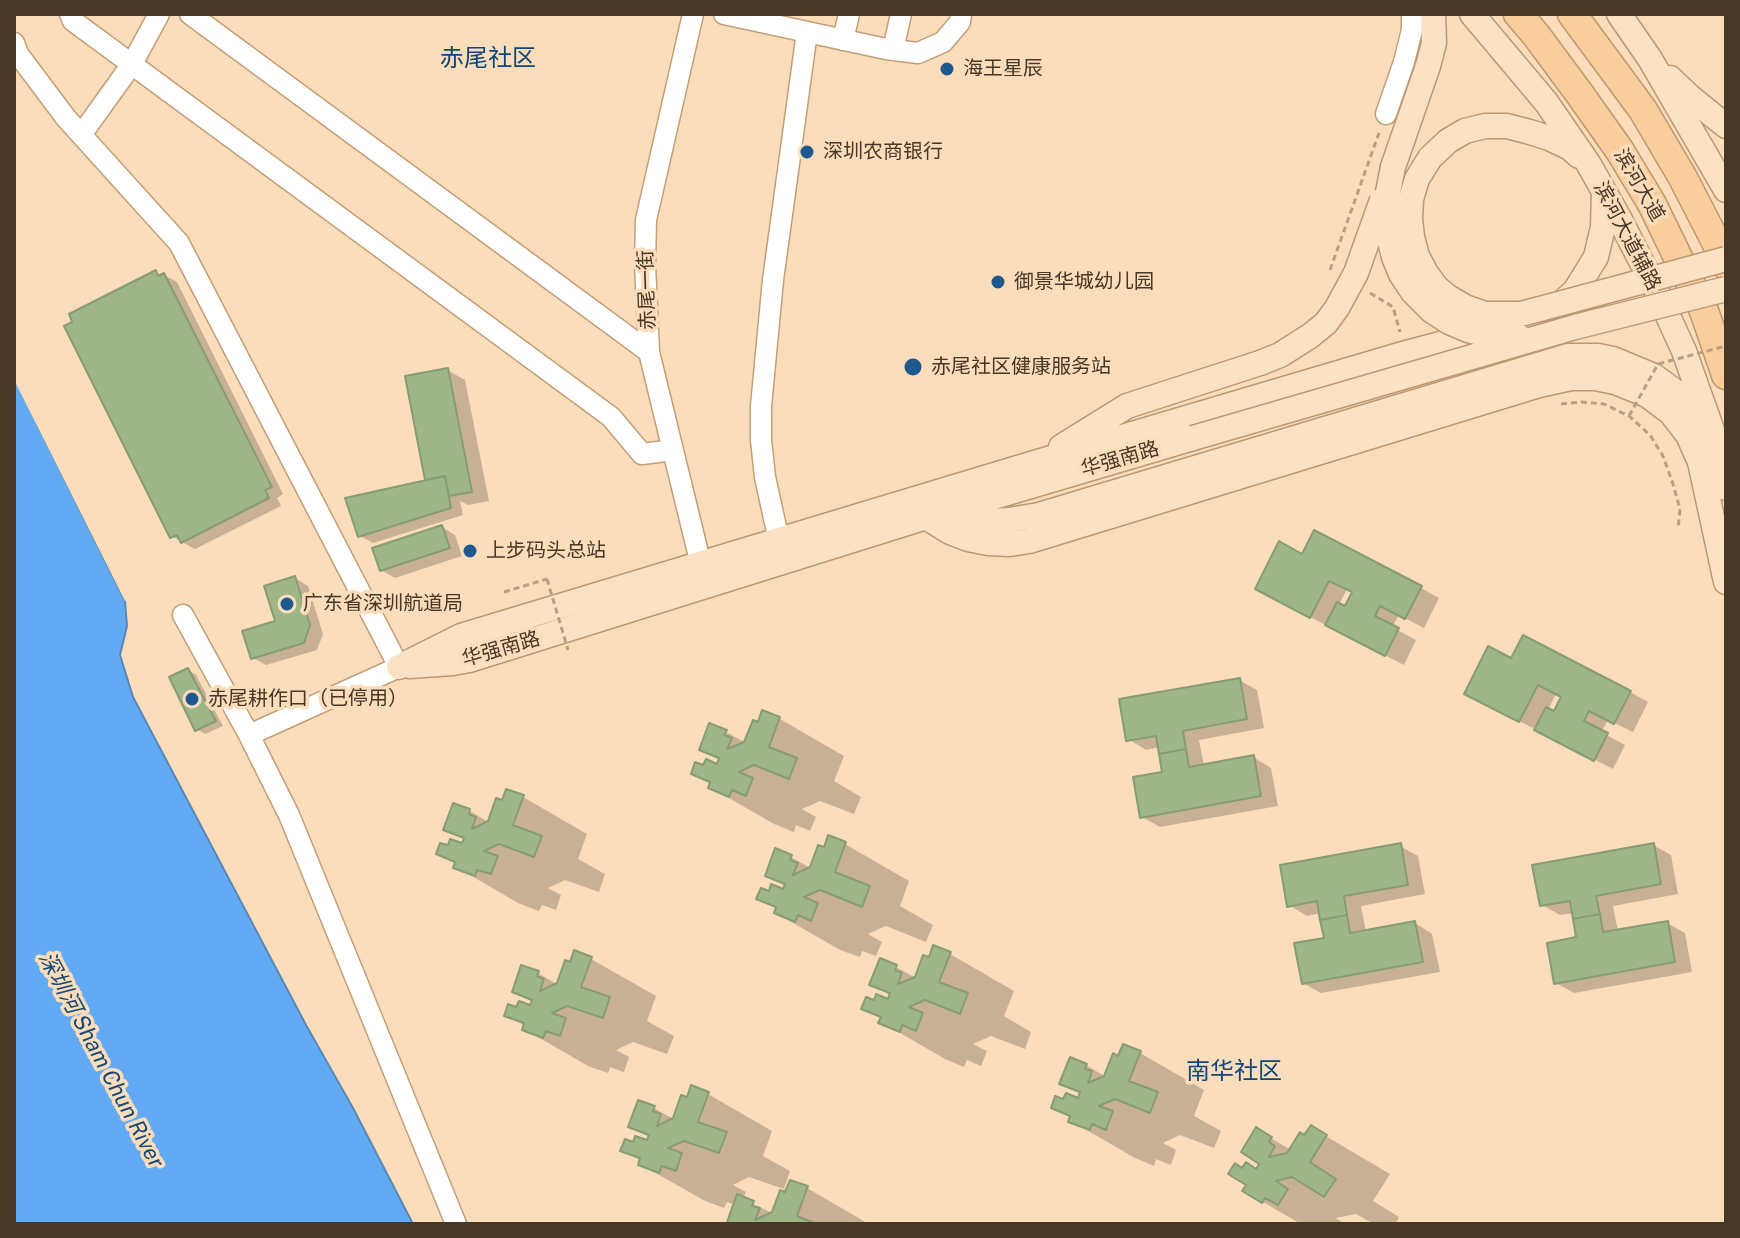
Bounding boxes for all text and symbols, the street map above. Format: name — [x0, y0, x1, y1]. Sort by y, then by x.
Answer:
district label: 赤尾社区 — [440, 45, 536, 73]
place label: 海王星辰 — [963, 57, 1043, 81]
marker: 海王星辰 — [938, 60, 956, 78]
place label: 深圳农商银行 — [823, 140, 943, 164]
marker: 深圳农商银行 — [798, 143, 816, 161]
street label: 滨河大道 — [1609, 144, 1669, 226]
street label: 滨河大道辅路 — [1588, 177, 1666, 295]
street label: 赤尾一街 — [634, 250, 660, 330]
place label: 御景华城幼儿园 — [1014, 270, 1154, 294]
marker: 御景华城幼儿园 — [989, 273, 1007, 291]
place label: 赤尾社区健康服务站 — [931, 355, 1111, 379]
marker: 赤尾社区健康服务站 — [902, 356, 924, 378]
street label: 华强南路 — [1078, 436, 1162, 482]
place label: 上步码头总站 — [486, 539, 606, 563]
marker: 上步码头总站 — [461, 542, 479, 560]
place label: 广东省深圳航道局 — [303, 592, 463, 616]
marker: 广东省深圳航道局 — [278, 595, 296, 613]
street label: 华强南路 — [459, 626, 543, 672]
place label: 赤尾耕作口（已停用） — [208, 687, 408, 711]
marker: 赤尾耕作口（已停用） — [183, 690, 201, 708]
water label: 深圳河 Sham Chun River — [33, 947, 169, 1173]
district label: 南华社区 — [1186, 1058, 1282, 1086]

